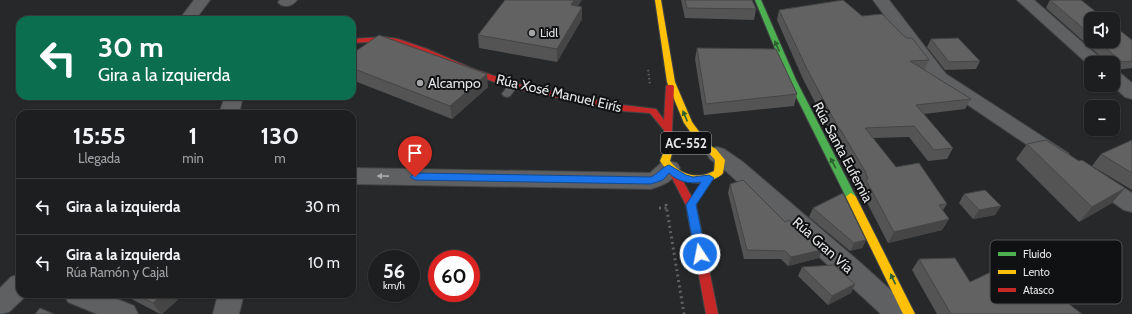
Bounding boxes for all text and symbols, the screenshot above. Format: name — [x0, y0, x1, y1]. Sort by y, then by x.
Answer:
map controls — [1084, 12, 1120, 136]
button: sound — [1084, 12, 1120, 48]
place label: Lidl — [540, 25, 558, 40]
marker: Lidl — [527, 28, 537, 38]
text: 30 m — [98, 30, 164, 64]
icon: left — [32, 32, 84, 84]
one-way arrow — [774, 40, 780, 51]
button: + — [1084, 56, 1120, 92]
text: Gira a la izquierda — [98, 64, 230, 86]
street label: Rúa Xosé Manuel Eirís — [495, 70, 624, 116]
place label: Alcampo — [428, 74, 481, 92]
marker: Alcampo — [415, 78, 425, 88]
street label: Rúa Santa Eufemia — [809, 99, 877, 206]
button: − — [1084, 100, 1120, 136]
one-way arrow — [682, 110, 688, 121]
text: 15:55 — [73, 121, 126, 150]
text: 1 — [189, 121, 197, 150]
text: 130 — [261, 121, 299, 150]
road number: AC-552 — [661, 132, 711, 154]
pin — [398, 136, 432, 177]
icon: arrive — [404, 142, 426, 164]
text: Llegada — [78, 150, 120, 166]
text: min — [182, 150, 204, 166]
text: m — [274, 150, 286, 166]
one-way arrow — [830, 157, 837, 169]
one-way arrow — [376, 173, 389, 179]
icon: left — [32, 196, 54, 218]
text: Gira a la izquierda — [66, 198, 180, 216]
text: 30 m — [305, 198, 340, 216]
street label: Rúa Gran Vía — [789, 213, 857, 277]
position arrow — [679, 233, 721, 275]
legend — [990, 240, 1122, 304]
text: Gira a la izquierda — [66, 246, 180, 264]
text: Fluido — [1023, 247, 1052, 261]
speed limit sign: 60 — [428, 250, 480, 302]
icon: left — [32, 252, 54, 274]
text: 10 m — [308, 254, 340, 272]
text: 56 — [383, 259, 405, 283]
text: Rúa Ramón y Cajal — [66, 264, 168, 280]
text: Lento — [1023, 265, 1050, 279]
one-way arrow — [890, 273, 896, 284]
text: km/h — [383, 279, 405, 292]
text: Atasco — [1023, 283, 1054, 297]

